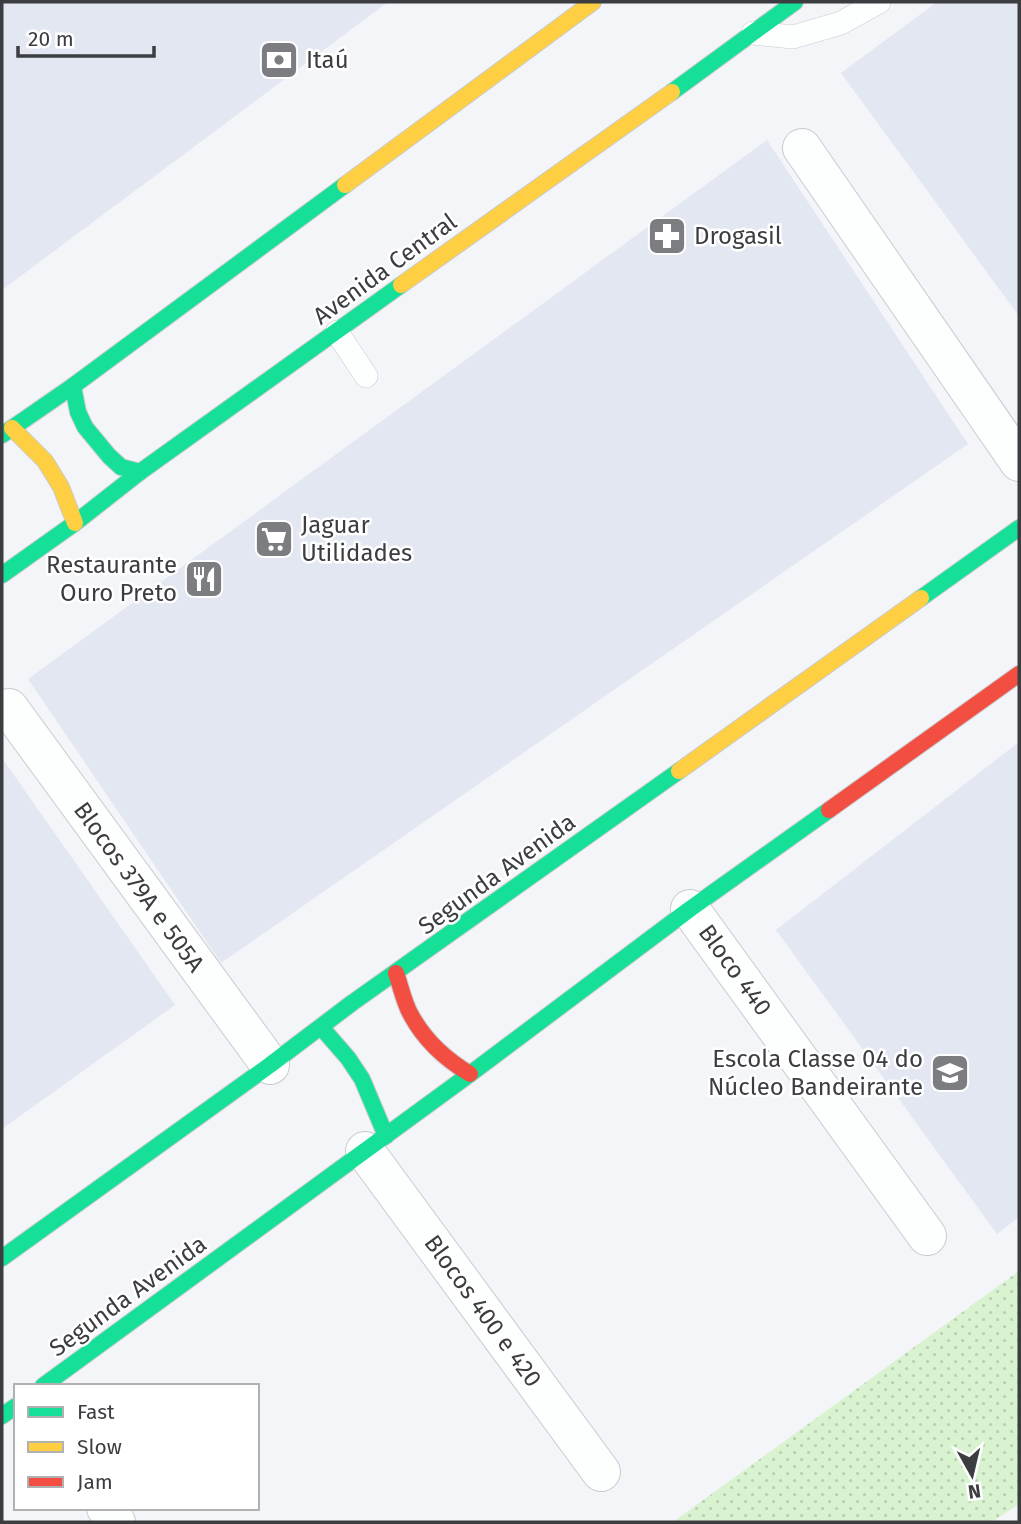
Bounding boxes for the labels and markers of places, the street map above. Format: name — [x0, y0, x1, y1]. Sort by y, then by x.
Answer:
bank icon: Itaú — [258, 39, 300, 81]
place label: Itaú — [306, 46, 349, 74]
pharmacy icon: Drogasil — [646, 215, 688, 257]
place label: Drogasil — [694, 222, 782, 250]
place label: Jaguar Utilidades — [301, 511, 412, 567]
supermarket icon: Jaguar Utilidades — [253, 518, 295, 560]
place label: Restaurante Ouro Preto — [46, 551, 177, 607]
restaurant icon: Restaurante Ouro Preto — [183, 558, 225, 600]
place label: Escola Classe 04 do Núcleo Bandeirante — [708, 1045, 923, 1101]
school or university icon: Escola Classe 04 do Núcleo Bandeirante — [929, 1052, 971, 1094]

